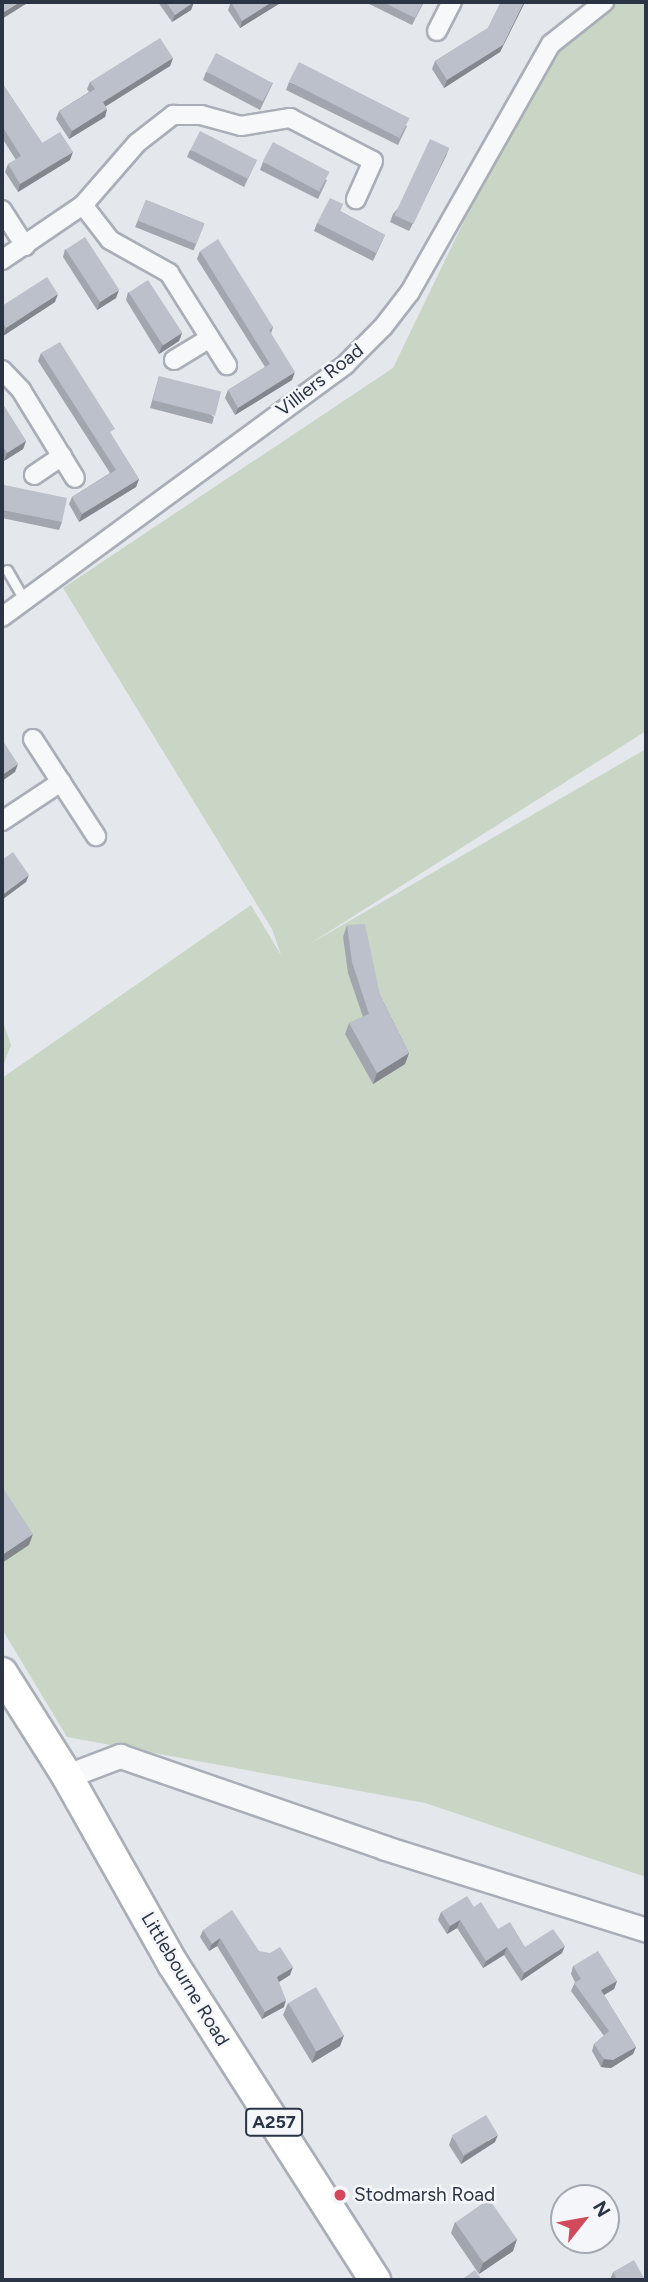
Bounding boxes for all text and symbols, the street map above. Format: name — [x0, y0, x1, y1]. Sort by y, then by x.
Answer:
street label: Villiers Road — [272, 339, 368, 421]
street label: Littlebourne Road — [136, 1908, 234, 2050]
road number: A257 — [244, 2108, 304, 2136]
place label: Stodmarsh Road — [354, 2184, 495, 2206]
north arrow — [550, 2184, 620, 2254]
marker: Stodmarsh Road — [332, 2187, 348, 2203]
text: N — [588, 2197, 615, 2221]

